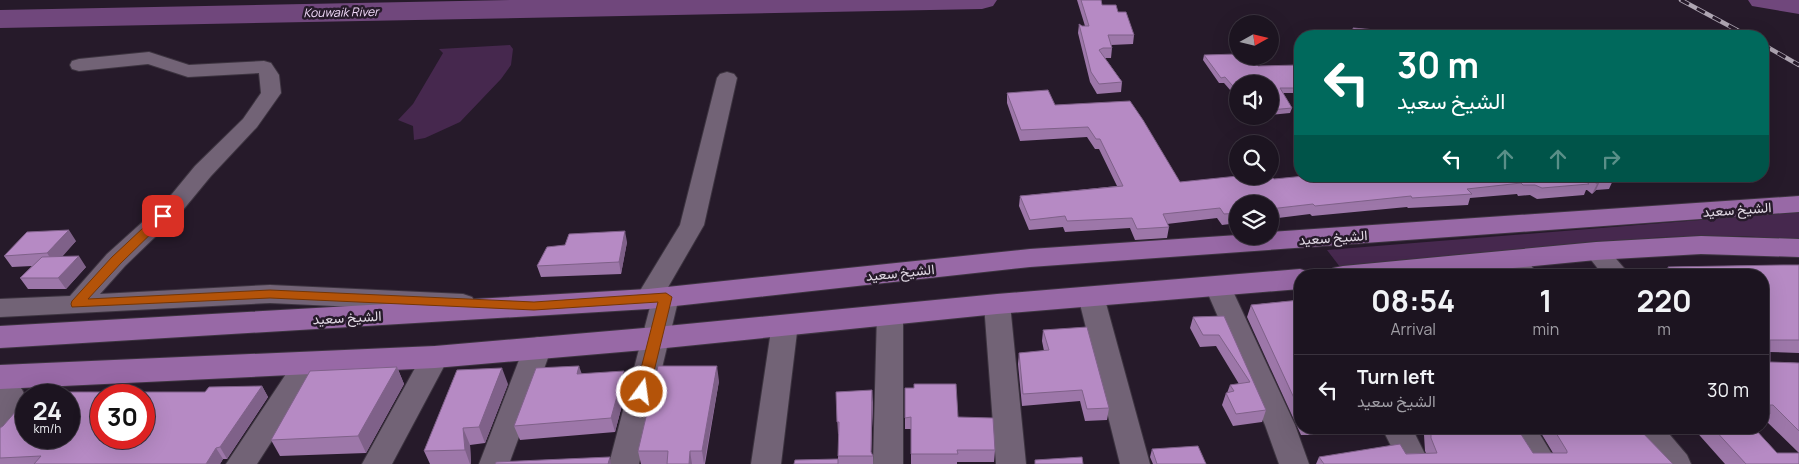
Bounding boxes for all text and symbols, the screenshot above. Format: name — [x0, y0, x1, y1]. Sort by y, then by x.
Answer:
water label: Kouwaik River — [303, 3, 380, 21]
north arrow — [1229, 15, 1279, 65]
map controls — [1229, 15, 1279, 245]
text: 30 m — [1397, 41, 1479, 89]
icon: left — [1314, 50, 1379, 115]
button: sound — [1229, 75, 1279, 125]
text: الشيخ سعيد — [1397, 86, 1505, 116]
button: search — [1229, 135, 1279, 185]
icon: left — [1438, 145, 1466, 173]
icon: ahead — [1491, 145, 1519, 173]
icon: ahead — [1544, 145, 1572, 173]
icon: right — [1597, 145, 1625, 173]
pin — [142, 195, 184, 237]
button: layers — [1229, 195, 1279, 245]
street label: الشيخ سعيد — [1702, 197, 1772, 223]
icon: arrive — [149, 202, 177, 230]
street label: الشيخ سعيد — [1298, 225, 1368, 251]
street label: الشيخ سعيد — [865, 259, 935, 287]
text: 08:54 — [1371, 280, 1455, 321]
text: 1 — [1539, 280, 1552, 321]
text: 220 — [1636, 280, 1692, 321]
street label: الشيخ سعيد — [312, 306, 382, 330]
text: Arrival — [1390, 318, 1436, 340]
text: min — [1532, 318, 1559, 340]
text: m — [1657, 318, 1671, 340]
text: Turn left — [1357, 364, 1435, 390]
position arrow — [615, 365, 667, 417]
icon: left — [1314, 376, 1342, 404]
text: 30 m — [1707, 377, 1749, 403]
speed limit sign: 30 — [90, 384, 155, 449]
text: الشيخ سعيد — [1357, 390, 1436, 412]
text: 24 — [33, 393, 62, 428]
text: km/h — [34, 420, 61, 437]

